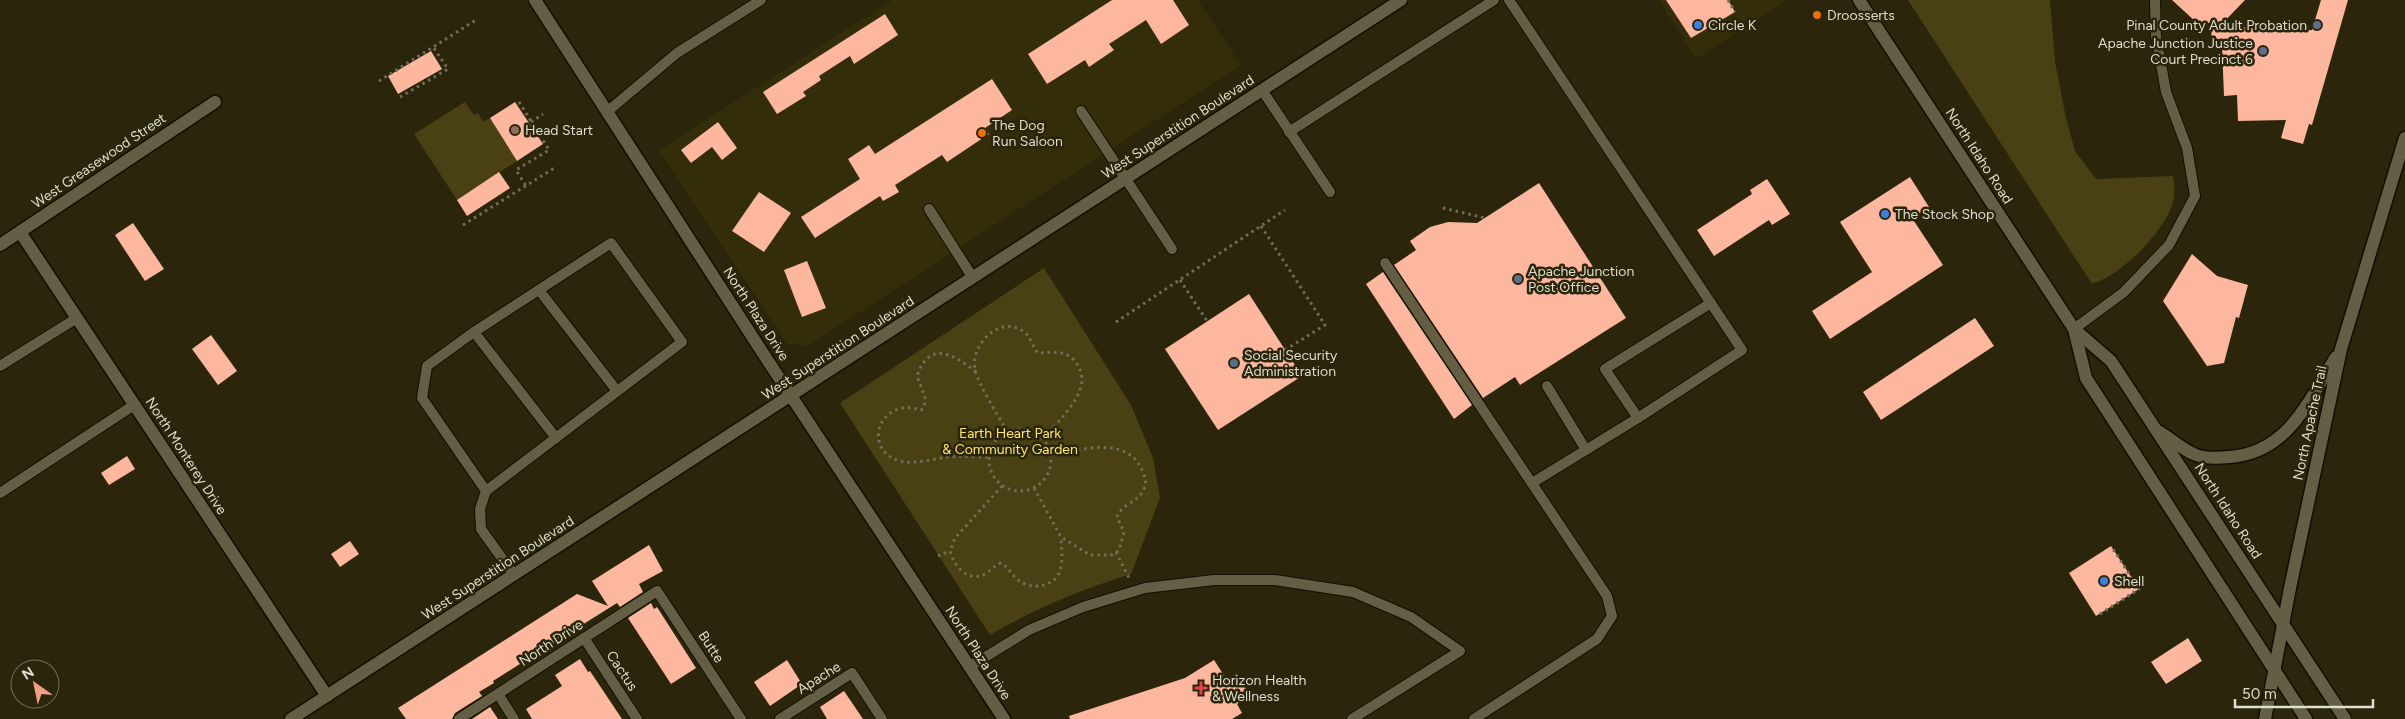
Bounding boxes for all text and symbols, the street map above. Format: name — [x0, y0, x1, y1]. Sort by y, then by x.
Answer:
place label: Droosserts — [1827, 7, 1895, 24]
marker: Droosserts — [1811, 9, 1823, 21]
place label: Circle K — [1708, 17, 1757, 34]
place label: Pinal County Adult Probation — [2126, 17, 2307, 34]
marker: Circle K — [1692, 19, 1704, 31]
marker: Pinal County Adult Probation — [2311, 19, 2323, 31]
place label: Apache Junction Justice Court Precinct 6 — [2098, 35, 2253, 68]
marker: Apache Junction Justice Court Precinct 6 — [2257, 45, 2269, 57]
street label: West Superstition Boulevard — [1099, 71, 1257, 183]
street label: North Idaho Road — [1942, 105, 2016, 207]
street label: West Greasewood Street — [29, 110, 169, 212]
place label: The Dog Run Saloon — [992, 117, 1063, 150]
place label: Head Start — [525, 122, 593, 139]
marker: Head Start — [509, 124, 521, 136]
marker: The Dog Run Saloon — [976, 127, 988, 139]
place label: The Stock Shop — [1895, 206, 1994, 223]
marker: The Stock Shop — [1879, 208, 1891, 220]
place label: Apache Junction Post Office — [1528, 263, 1634, 296]
street label: North Plaza Drive — [719, 264, 793, 364]
marker: Apache Junction Post Office — [1512, 273, 1524, 285]
street label: West Superstition Boulevard — [759, 292, 917, 404]
place label: Social Security Administration — [1244, 347, 1338, 380]
marker: Social Security Administration — [1228, 357, 1240, 369]
street label: North Apache Trail — [2290, 364, 2330, 482]
street label: North Monterey Drive — [142, 394, 230, 518]
park label: Earth Heart Park & Community Garden — [942, 425, 1078, 458]
street label: North Idaho Road — [2191, 460, 2265, 562]
street label: West Superstition Boulevard — [419, 512, 577, 624]
place label: Shell — [2114, 573, 2144, 590]
marker: Shell — [2098, 575, 2110, 587]
street label: North Plaza Drive — [941, 603, 1015, 703]
street label: North Drive — [516, 616, 586, 670]
street label: Butte — [694, 628, 728, 666]
street label: Cactus — [603, 648, 641, 694]
street label: Apache — [794, 658, 844, 698]
north arrow — [10, 659, 60, 709]
text: N — [19, 663, 37, 684]
place label: Horizon Health & Wellness — [1212, 672, 1307, 705]
scale bar — [2235, 676, 2372, 708]
marker: Horizon Health & Wellness — [1194, 681, 1208, 695]
text: 50 m — [2242, 685, 2277, 703]

